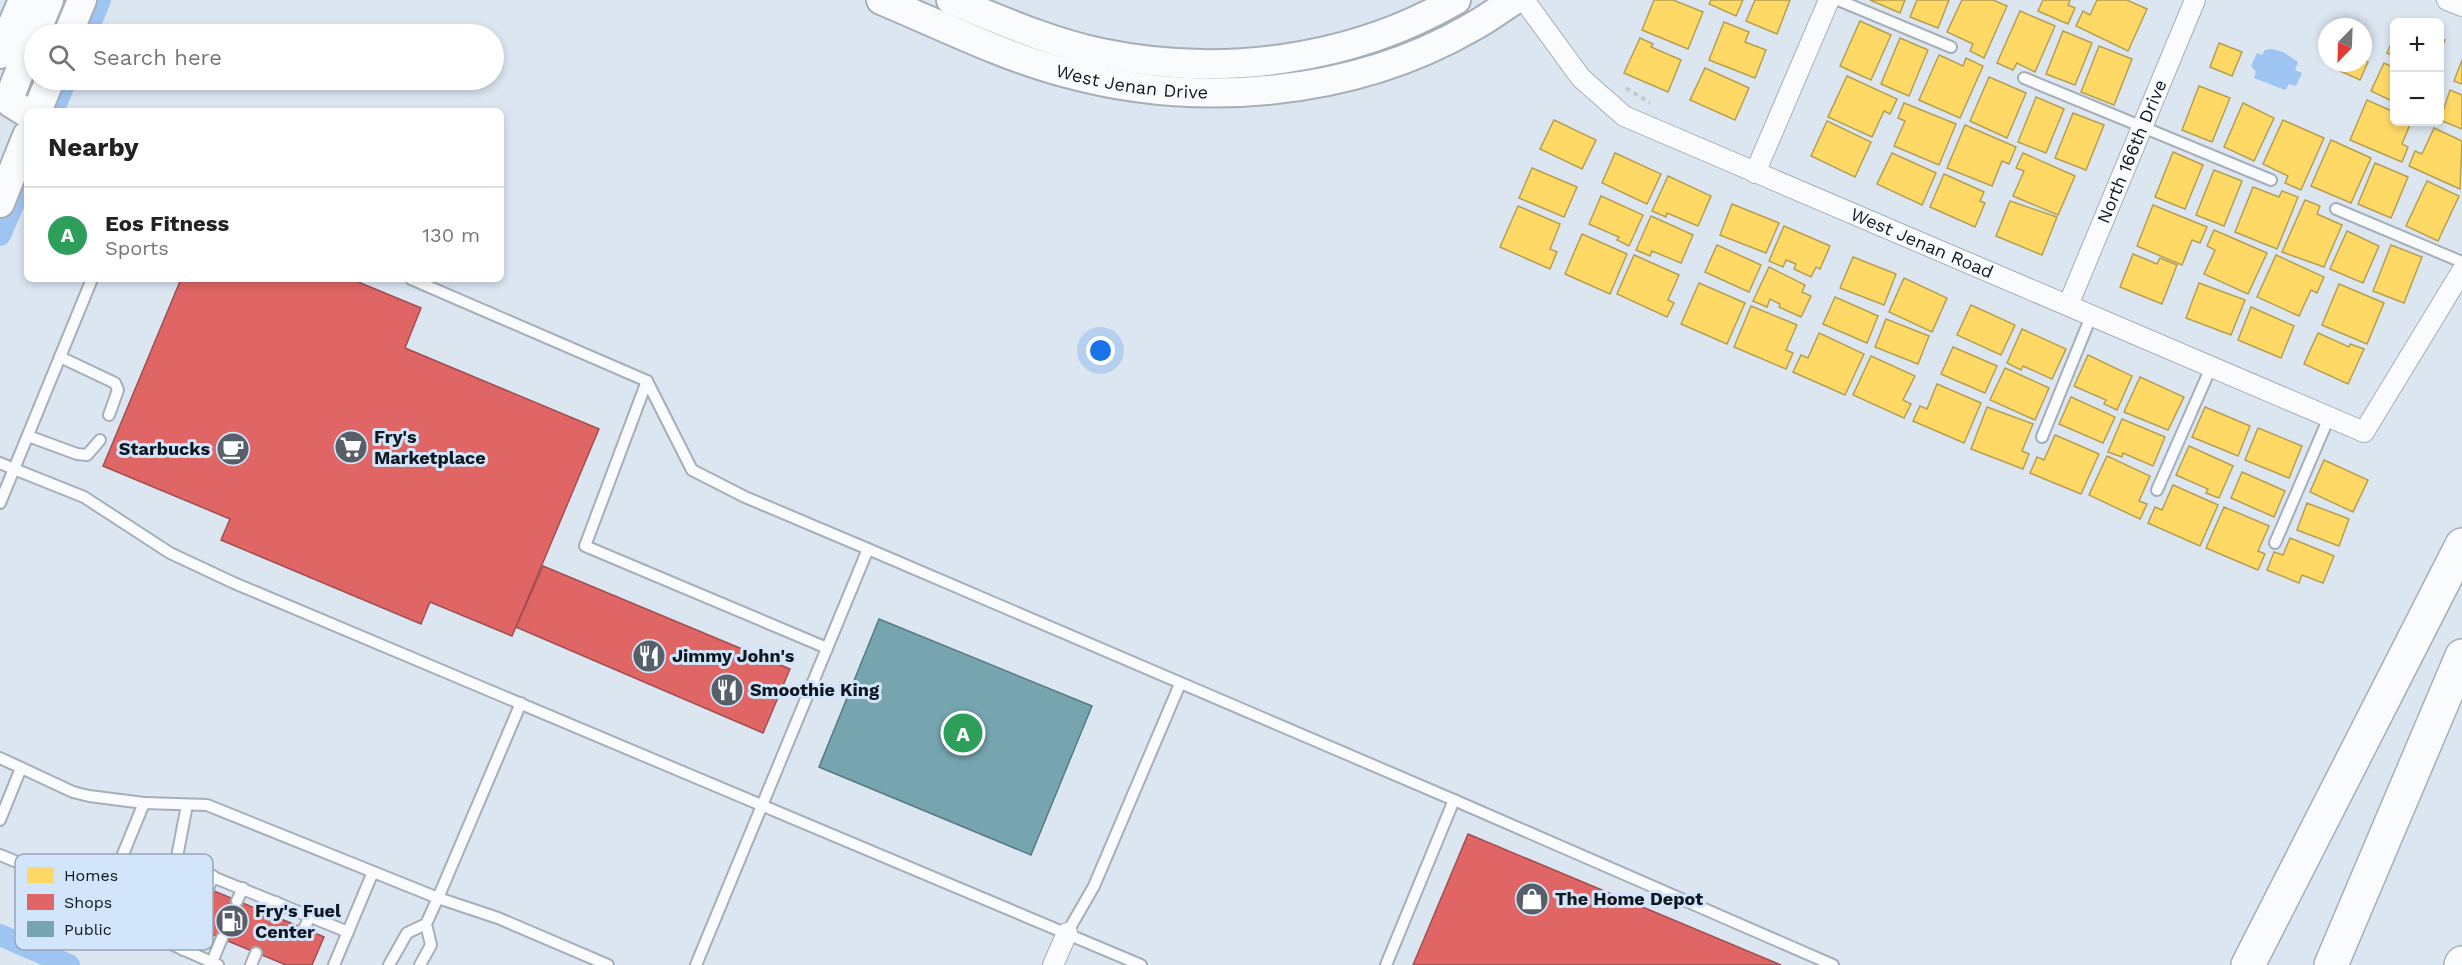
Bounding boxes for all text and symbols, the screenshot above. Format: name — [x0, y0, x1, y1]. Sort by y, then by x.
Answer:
north arrow — [2318, 18, 2372, 72]
map controls — [2390, 18, 2444, 126]
button: + — [2390, 18, 2444, 72]
search box — [24, 24, 504, 90]
icon: search — [45, 41, 78, 74]
text: Search here — [93, 45, 222, 70]
street label: West Jenan Drive — [1054, 60, 1208, 102]
button: − — [2390, 72, 2444, 126]
street label: North 166th Drive — [2092, 76, 2171, 226]
text: Nearby — [48, 132, 139, 162]
street label: West Jenan Road — [1848, 203, 1997, 282]
text: Eos Fitness — [105, 211, 229, 236]
text: A — [61, 223, 74, 247]
text: 130 m — [422, 223, 480, 247]
text: Sports — [105, 236, 169, 260]
your location — [1086, 336, 1115, 365]
place label: Fry's Marketplace — [374, 426, 486, 468]
supermarket icon: Fry's Marketplace — [333, 429, 369, 465]
cafe icon: Starbucks — [215, 431, 251, 467]
place label: Starbucks — [119, 438, 210, 459]
restaurant icon: Jimmy John's — [631, 638, 667, 674]
place label: Jimmy John's — [672, 645, 795, 666]
restaurant icon: Smoothie King — [709, 672, 745, 708]
place label: Smoothie King — [750, 679, 880, 700]
pin: A — [944, 710, 982, 756]
legend — [15, 854, 213, 950]
text: Homes — [64, 866, 118, 885]
shop icon: The Home Depot — [1514, 881, 1550, 917]
place label: The Home Depot — [1555, 888, 1703, 909]
text: Shops — [64, 893, 112, 912]
place label: Fry's Fuel Center — [255, 900, 341, 942]
fuel station icon: Fry's Fuel Center — [214, 903, 250, 939]
text: Public — [64, 920, 112, 939]

